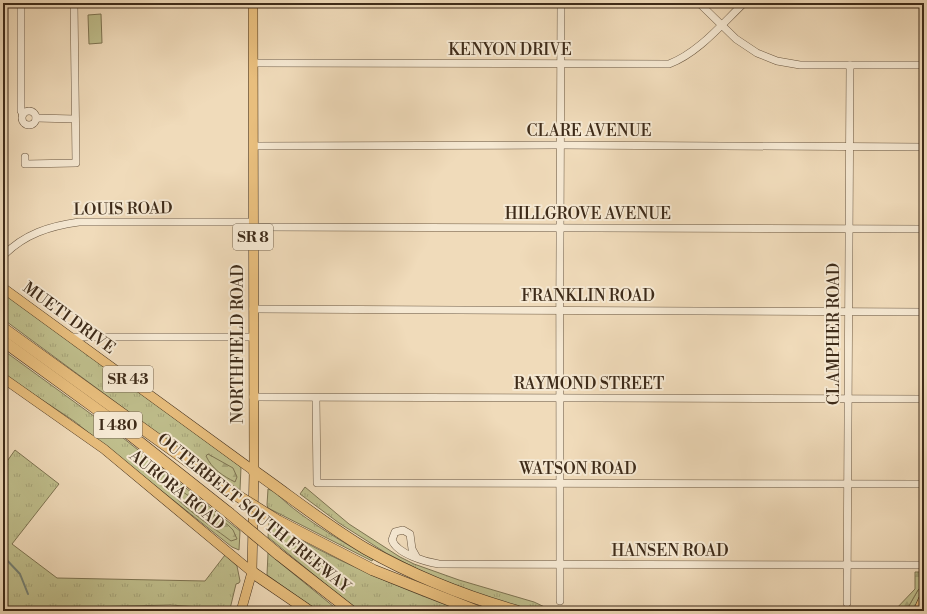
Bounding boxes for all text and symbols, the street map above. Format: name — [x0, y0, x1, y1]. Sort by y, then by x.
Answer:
street label: KENYON DRIVE — [448, 40, 572, 60]
street label: CLARE AVENUE — [527, 121, 651, 141]
street label: LOUIS ROAD — [73, 198, 173, 220]
street label: HILLGROVE AVENUE — [505, 204, 671, 224]
road number: SR 8 — [233, 224, 273, 250]
street label: CLAMPHER ROAD — [824, 263, 844, 405]
street label: NORTHFIELD ROAD — [228, 264, 248, 424]
street label: MUETI DRIVE — [19, 278, 119, 358]
street label: FRANKLIN ROAD — [521, 286, 655, 306]
road number: SR 43 — [103, 366, 153, 392]
street label: RAYMOND STREET — [514, 374, 664, 394]
road number: I 480 — [94, 412, 142, 438]
street label: OUTERBELT SOUTH FREEWAY — [153, 429, 356, 598]
street label: AURORA ROAD — [125, 445, 229, 534]
street label: WATSON ROAD — [518, 459, 637, 479]
street label: HANSEN ROAD — [611, 541, 729, 561]

